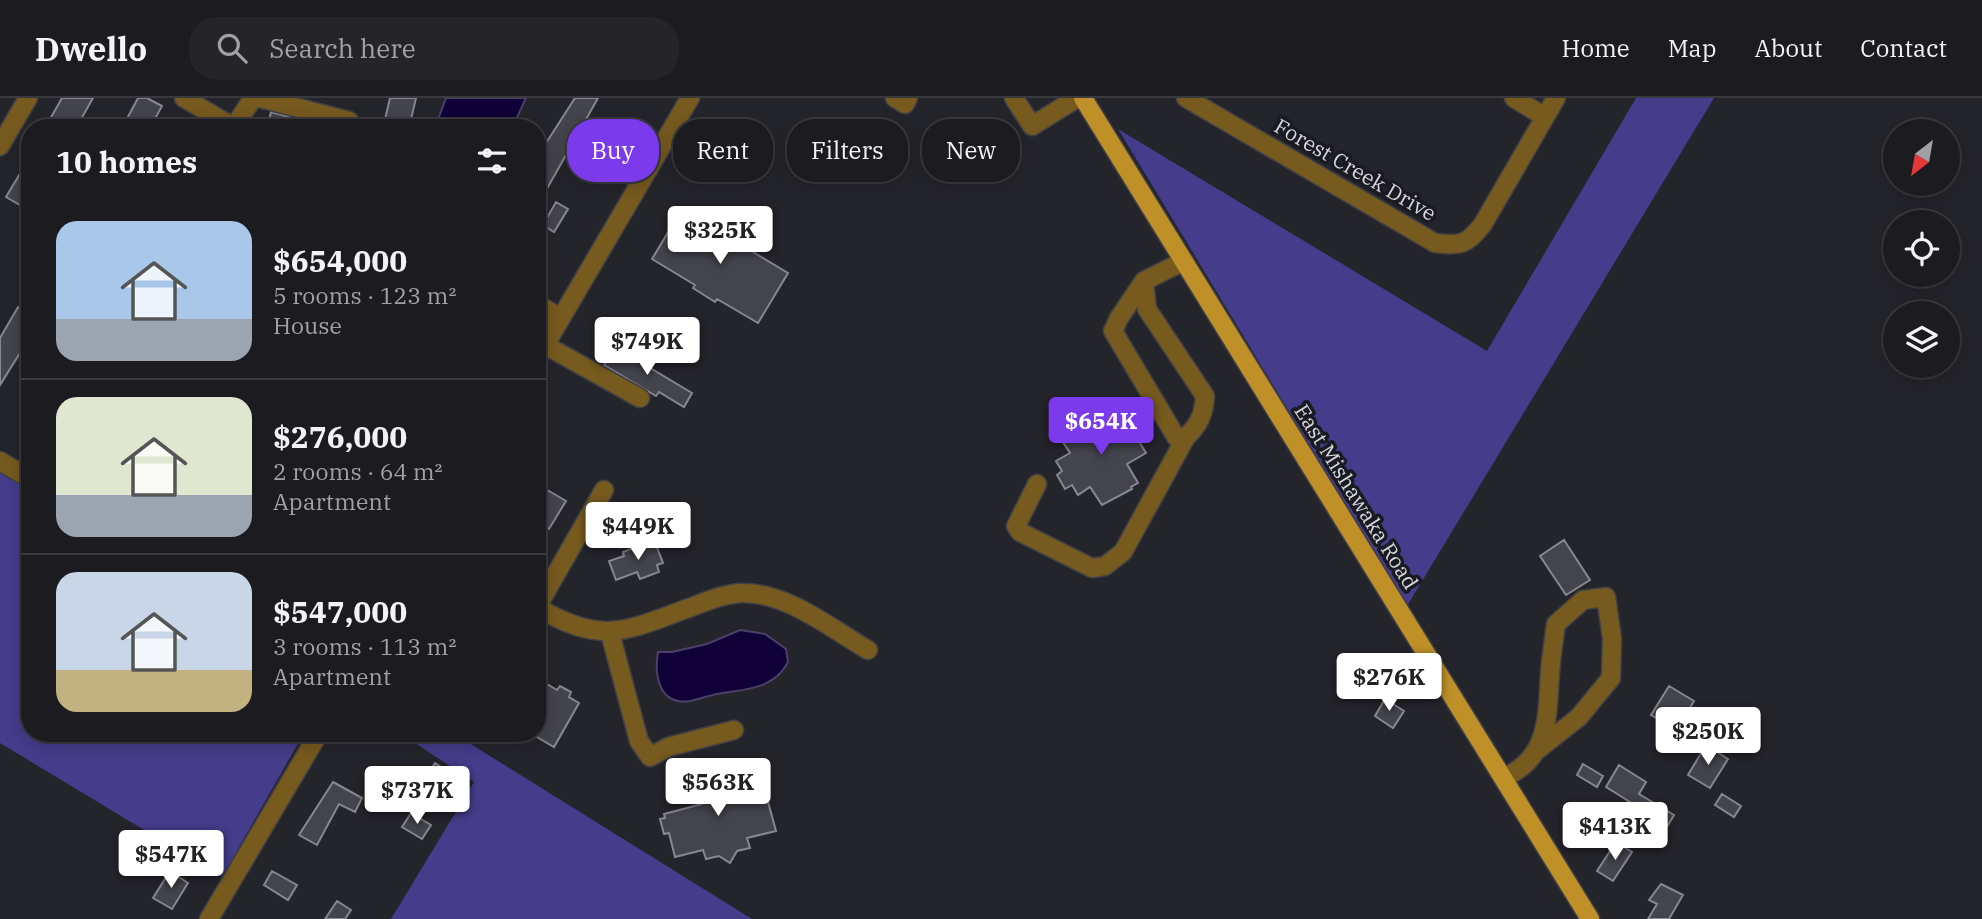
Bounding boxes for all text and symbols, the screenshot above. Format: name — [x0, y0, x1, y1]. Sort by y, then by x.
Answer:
search box — [189, 17, 679, 80]
text: Dwello — [35, 27, 147, 70]
icon: search — [213, 29, 251, 67]
text: Search here — [269, 31, 416, 65]
text: Home — [1562, 32, 1630, 64]
text: Map — [1668, 32, 1716, 64]
text: About — [1754, 32, 1822, 64]
text: Contact — [1860, 32, 1947, 64]
street label: Forest Creek Drive — [1270, 111, 1441, 227]
chip: Buy — [567, 119, 659, 182]
chip: Rent — [673, 119, 773, 182]
chip: Filters — [787, 119, 908, 182]
chip: New — [922, 119, 1020, 182]
north arrow — [1883, 119, 1960, 196]
map controls — [1883, 119, 1960, 378]
text: 10 homes — [56, 142, 197, 181]
icon: filters — [473, 142, 511, 180]
pin: $325K — [671, 206, 769, 266]
button: locate — [1883, 210, 1960, 287]
text: $325K — [684, 214, 756, 244]
text: $654,000 — [273, 241, 407, 280]
icon: home — [112, 249, 196, 333]
text: 5 rooms · 123 m² — [273, 280, 456, 310]
button: layers — [1883, 301, 1960, 378]
text: House — [273, 310, 342, 340]
pin: $749K — [598, 317, 696, 377]
text: $749K — [611, 325, 683, 355]
pin: $654K — [1052, 398, 1150, 457]
street label: East Mishawaka Road — [1288, 399, 1425, 594]
text: $654K — [1065, 405, 1137, 435]
text: $276,000 — [273, 417, 407, 456]
icon: home — [112, 425, 196, 509]
text: 2 rooms · 64 m² — [273, 456, 443, 486]
text: Apartment — [273, 486, 391, 516]
pin: $449K — [589, 503, 687, 562]
text: $449K — [602, 510, 674, 540]
text: $547,000 — [273, 592, 407, 631]
icon: home — [112, 600, 196, 684]
text: 3 rooms · 113 m² — [273, 631, 456, 661]
pin: $276K — [1340, 654, 1438, 713]
text: Apartment — [273, 661, 391, 691]
text: $276K — [1353, 661, 1425, 691]
pin: $250K — [1659, 708, 1757, 767]
text: $250K — [1672, 715, 1744, 745]
pin: $563K — [669, 758, 767, 818]
pin: $737K — [368, 766, 466, 826]
text: $563K — [682, 766, 754, 796]
text: $737K — [381, 774, 453, 804]
pin: $413K — [1566, 802, 1664, 862]
text: $413K — [1579, 810, 1651, 840]
pin: $547K — [122, 830, 220, 890]
text: $547K — [135, 838, 207, 868]

